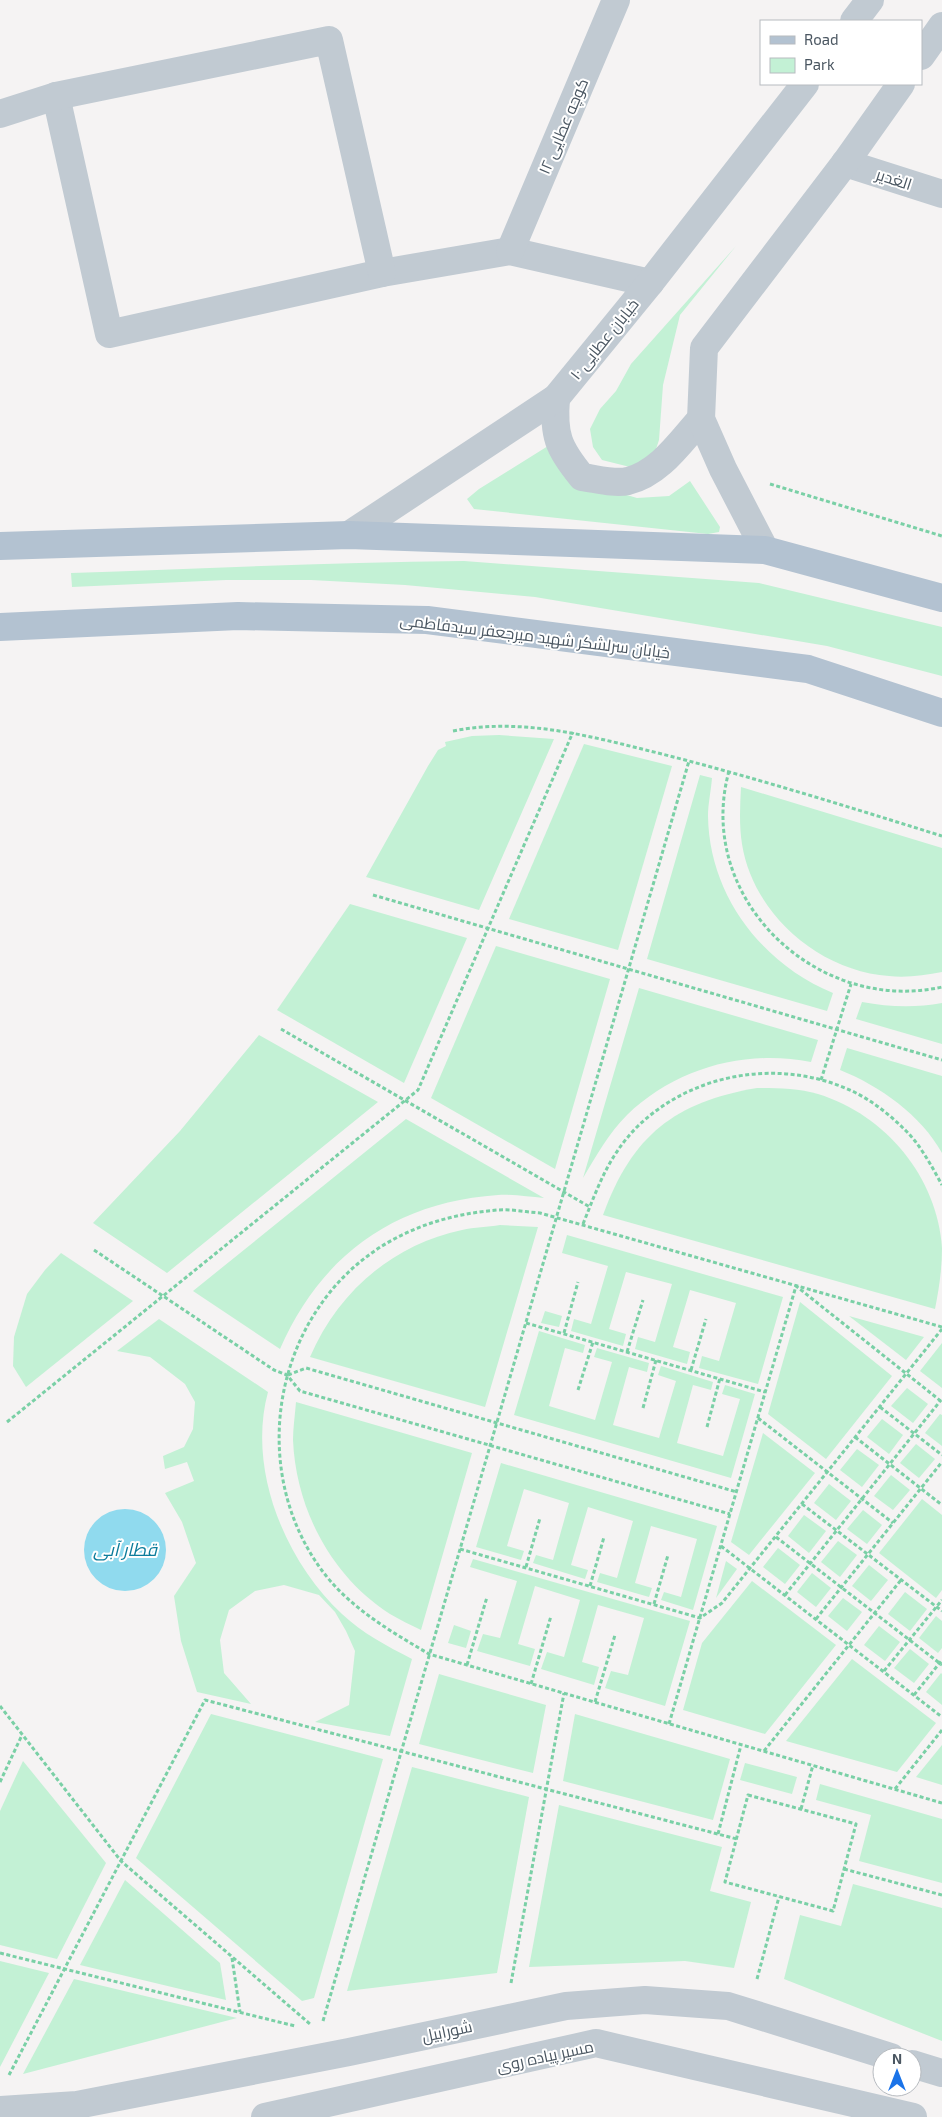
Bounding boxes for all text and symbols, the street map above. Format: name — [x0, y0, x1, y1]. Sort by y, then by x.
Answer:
legend — [760, 20, 922, 85]
text: Road — [804, 30, 839, 48]
text: Park — [804, 55, 835, 73]
street label: کوچه عطایی ۱۲ — [534, 75, 594, 178]
street label: الغدیر — [873, 164, 914, 194]
street label: خیابان عطایی ۱۰ — [565, 294, 644, 384]
street label: خیابان سرلشکر شهید میرجعفر سیدفاطمی — [399, 609, 671, 664]
water label: قطار آبی — [93, 1538, 158, 1561]
street label: شورابیل — [420, 2016, 474, 2047]
street label: مسیر پیاده روی — [495, 2036, 596, 2078]
north arrow — [872, 2047, 922, 2097]
text: N — [892, 2050, 902, 2067]

